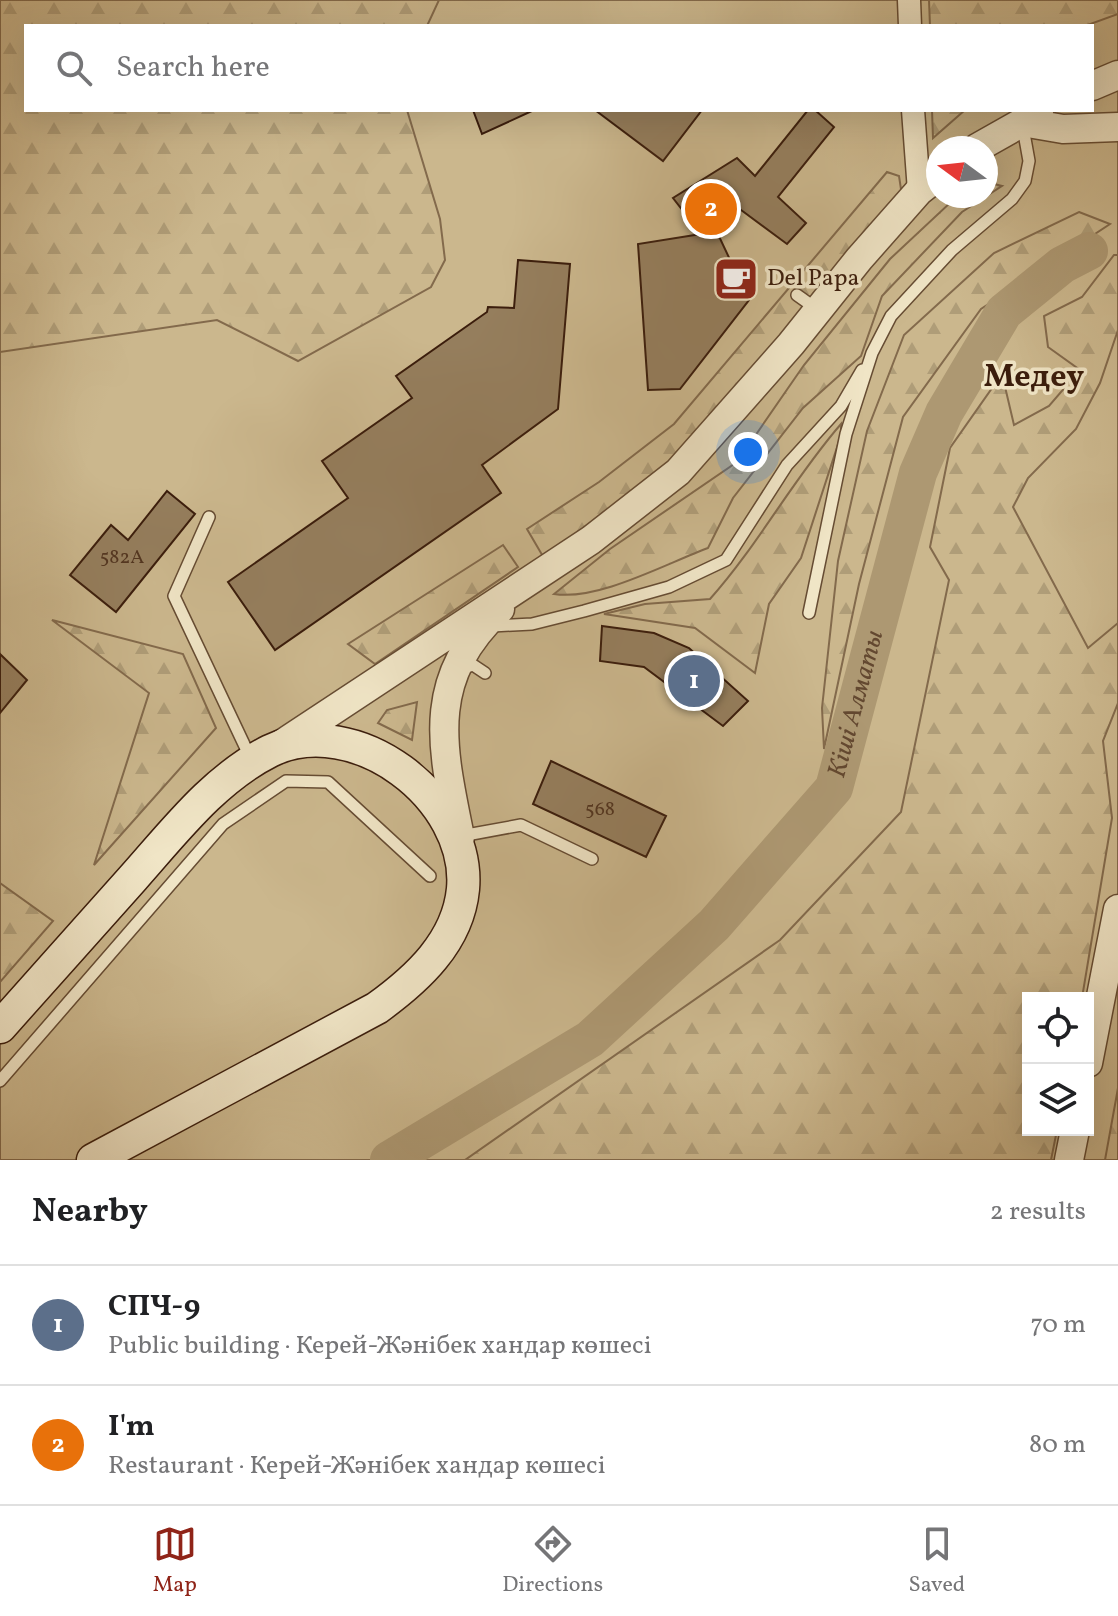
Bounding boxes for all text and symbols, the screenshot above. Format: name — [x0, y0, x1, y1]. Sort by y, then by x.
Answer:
search box — [24, 24, 1094, 112]
icon: search — [52, 46, 96, 90]
text: Search here — [116, 47, 270, 89]
north arrow — [926, 136, 998, 208]
pin: 2 — [685, 179, 737, 239]
cafe icon: Del Papa — [712, 255, 760, 303]
place label: Del Papa — [767, 262, 859, 296]
district label: Медеу — [984, 356, 1084, 400]
your location — [728, 432, 768, 472]
house number: 582А — [100, 544, 144, 572]
water label: Кіші Алматы — [819, 626, 893, 782]
pin: 1 — [668, 651, 720, 711]
house number: 568 — [585, 796, 615, 824]
map controls — [1022, 992, 1094, 1136]
button: locate — [1022, 992, 1094, 1064]
button: layers — [1022, 1064, 1094, 1136]
text: Nearby — [32, 1189, 148, 1236]
text: 2 results — [990, 1194, 1086, 1230]
text: СПЧ-9 — [108, 1286, 200, 1328]
text: 1 — [53, 1307, 63, 1343]
text: 70 m — [1031, 1307, 1086, 1343]
text: Public building · Керей-Жәнібек хандар көшесі — [108, 1328, 652, 1364]
text: I'm — [108, 1406, 155, 1448]
text: 2 — [51, 1427, 65, 1463]
text: 80 m — [1029, 1427, 1086, 1463]
text: Restaurant · Керей-Жәнібек хандар көшесі — [108, 1448, 606, 1484]
tab: Map — [153, 1522, 197, 1601]
tab: Directions — [502, 1522, 603, 1601]
tab: Saved — [909, 1522, 965, 1601]

